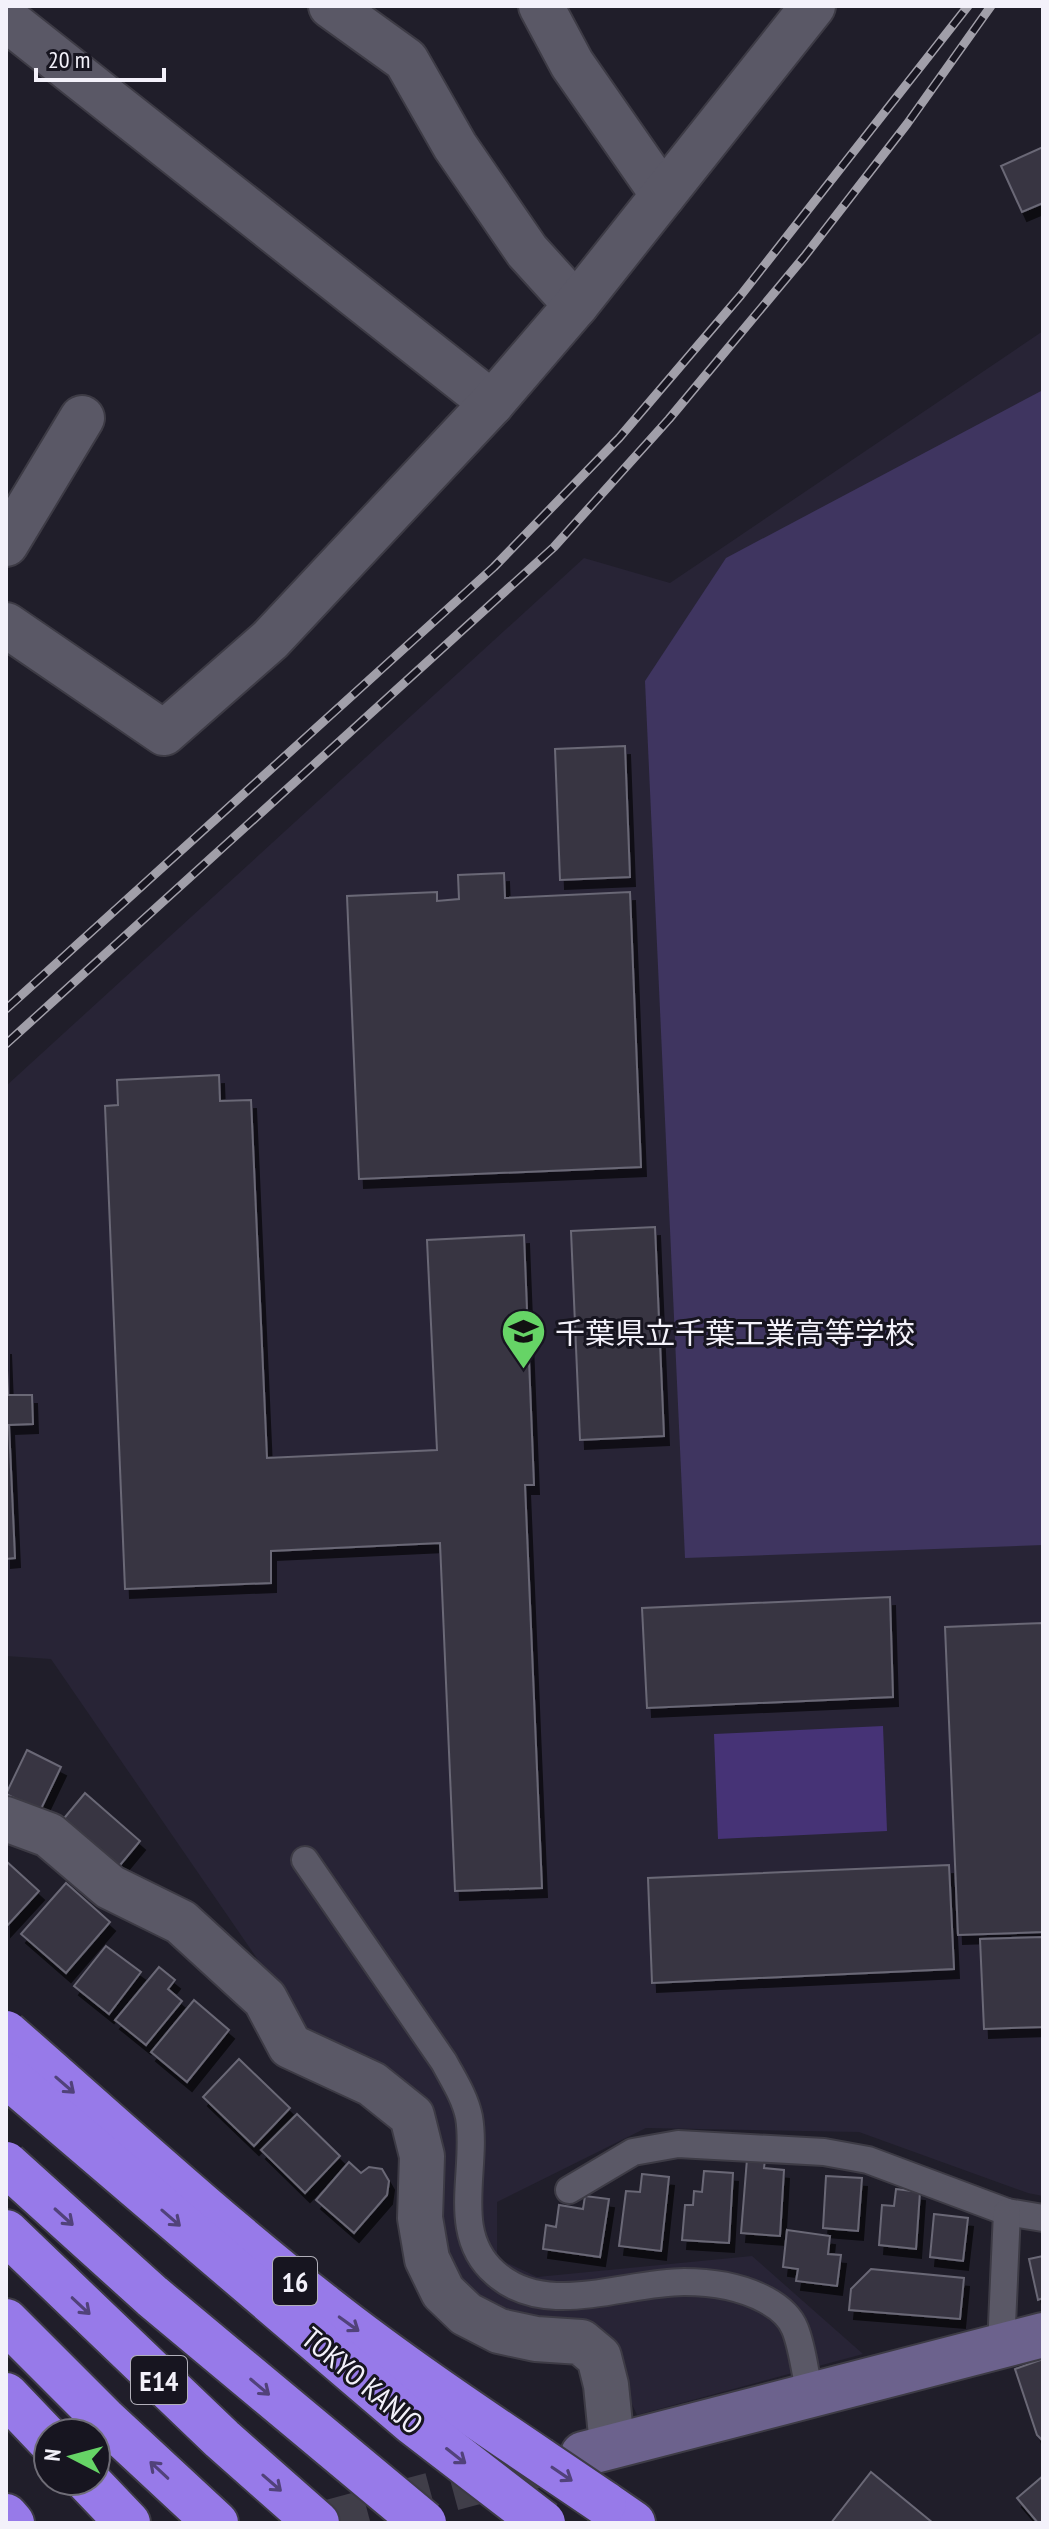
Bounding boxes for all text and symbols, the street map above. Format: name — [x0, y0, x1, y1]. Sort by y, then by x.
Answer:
scale bar — [36, 32, 164, 82]
text: 20 m — [48, 44, 90, 75]
school or university icon: 千葉県立千葉工業高等学校 — [500, 1308, 548, 1371]
place label: 千葉県立千葉工業高等学校 — [555, 1313, 915, 1352]
one-way arrow — [54, 2075, 74, 2093]
one-way arrow — [54, 2207, 74, 2226]
one-way arrow — [160, 2209, 181, 2227]
road number: 16 — [273, 2257, 317, 2305]
one-way arrow — [71, 2296, 91, 2315]
one-way arrow — [338, 2315, 359, 2332]
street label: TOKYO KANJO — [294, 2318, 432, 2442]
road number: E14 — [131, 2356, 187, 2404]
one-way arrow — [250, 2378, 270, 2396]
north arrow — [32, 2417, 112, 2497]
text: N — [38, 2448, 67, 2462]
one-way arrow — [445, 2448, 467, 2465]
one-way arrow — [149, 2462, 169, 2480]
one-way arrow — [550, 2466, 572, 2482]
one-way arrow — [261, 2474, 281, 2492]

